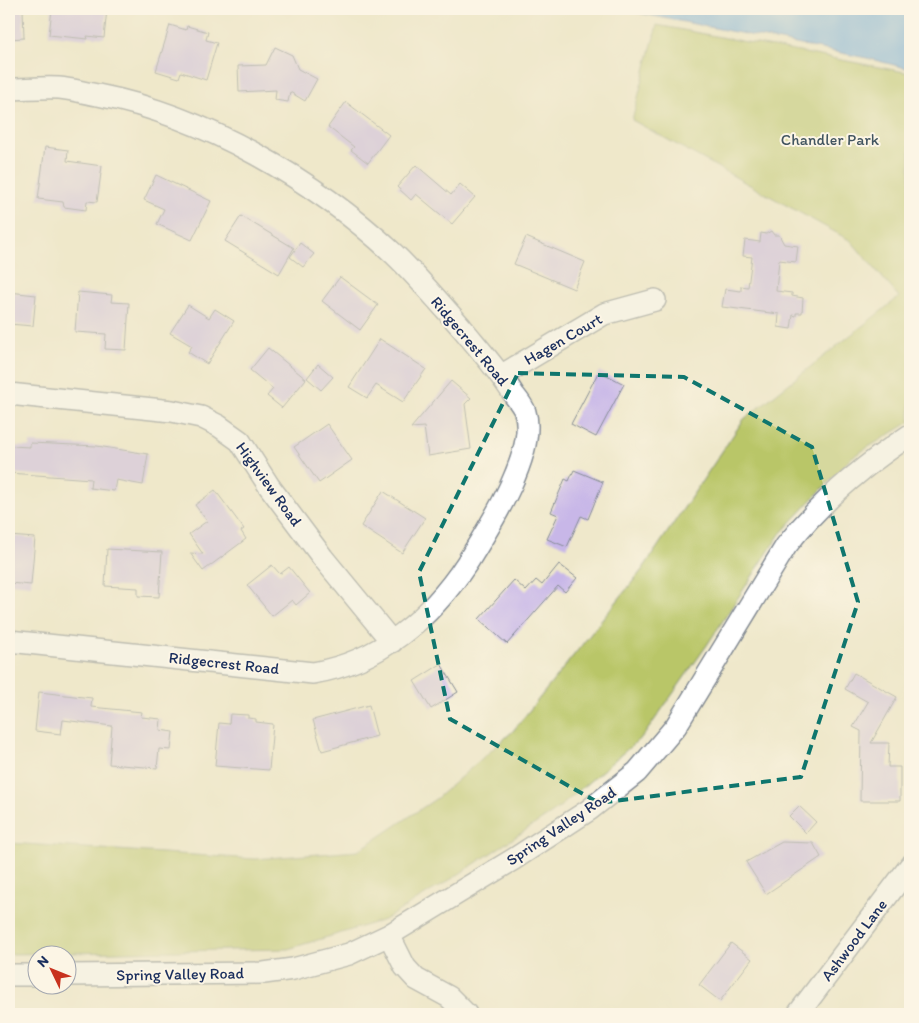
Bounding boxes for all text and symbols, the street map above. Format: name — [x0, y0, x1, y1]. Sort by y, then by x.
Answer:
park label: Chandler Park — [781, 130, 880, 149]
street label: Ridgecrest Road — [427, 292, 513, 390]
street label: Hagen Court — [521, 309, 605, 369]
street label: Highview Road — [232, 438, 306, 530]
street label: Ridgecrest Road — [168, 648, 280, 678]
street label: Spring Valley Road — [503, 782, 620, 870]
street label: Ashwood Lane — [817, 895, 891, 985]
north arrow — [28, 946, 78, 996]
text: N — [33, 952, 52, 971]
street label: Spring Valley Road — [116, 963, 245, 985]

